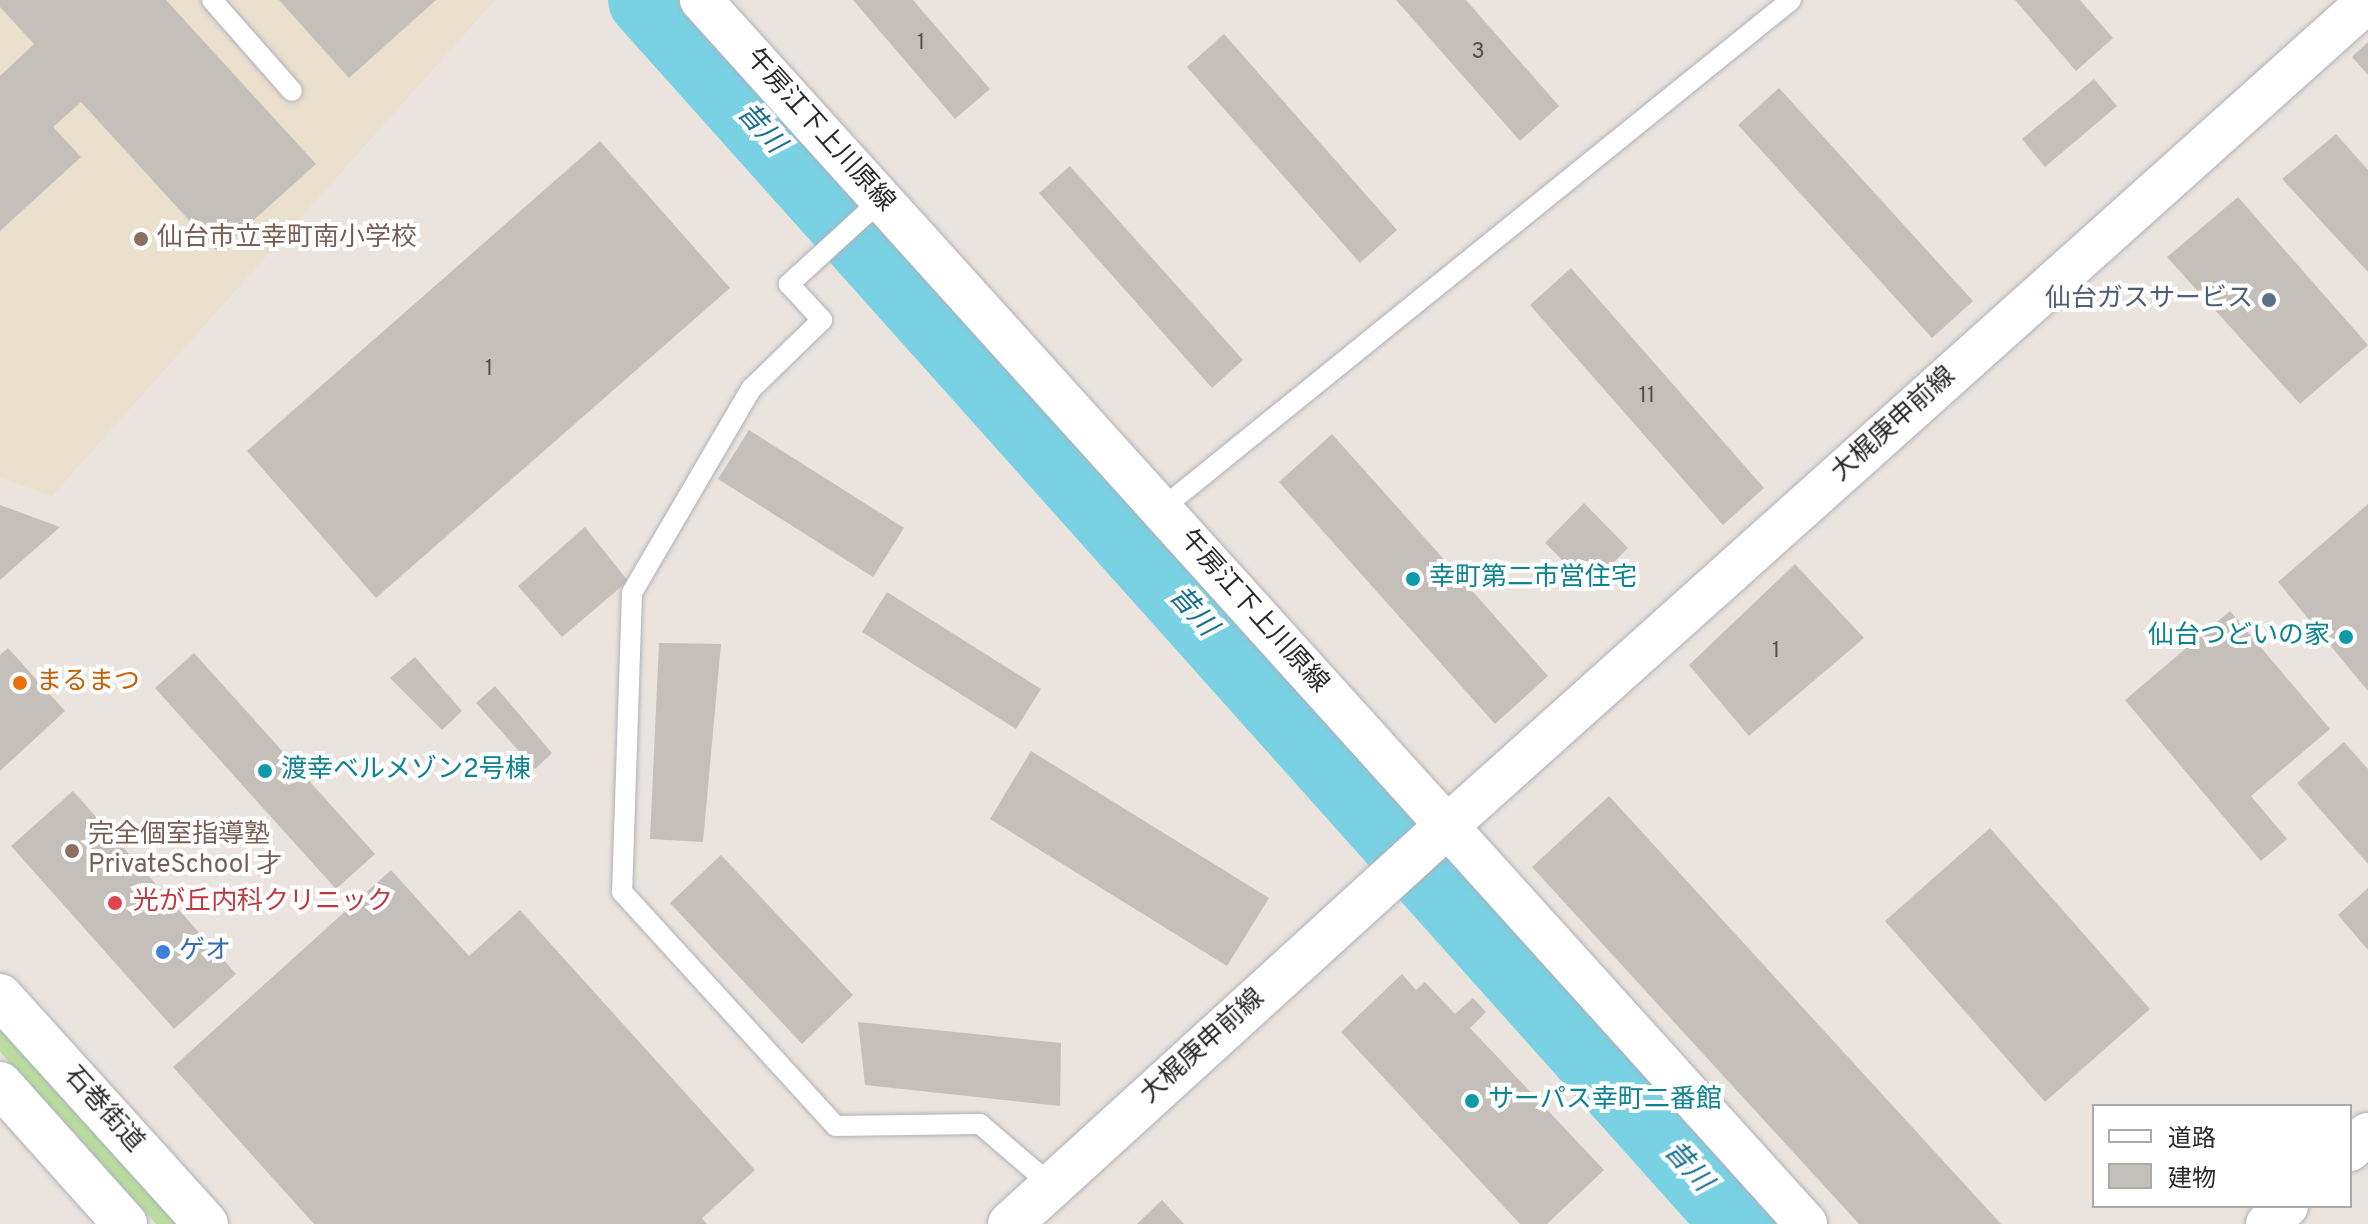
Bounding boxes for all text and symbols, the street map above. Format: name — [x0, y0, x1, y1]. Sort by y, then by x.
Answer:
house number: 1 — [917, 31, 925, 57]
house number: 3 — [1471, 40, 1485, 66]
street label: 午房江下上川原線 — [738, 43, 900, 219]
water label: 昔川 — [729, 97, 791, 161]
place label: 仙台市立幸町南小学校 — [157, 223, 417, 255]
marker: 仙台市立幸町南小学校 — [132, 230, 150, 248]
place label: 仙台ガスサービス — [2045, 284, 2253, 316]
marker: 仙台ガスサービス — [2260, 291, 2278, 309]
house number: 1 — [485, 357, 493, 383]
street label: 大梶庚申前線 — [1826, 361, 1962, 489]
house number: 11 — [1639, 384, 1655, 410]
street label: 午房江下上川原線 — [1172, 524, 1334, 700]
place label: 幸町第二市営住宅 — [1429, 563, 1637, 595]
marker: 幸町第二市営住宅 — [1404, 570, 1422, 588]
water label: 昔川 — [1161, 580, 1223, 644]
place label: 仙台つどいの家 — [2148, 621, 2330, 653]
marker: 仙台つどいの家 — [2337, 628, 2355, 646]
house number: 1 — [1772, 639, 1780, 665]
place label: まるまつ — [36, 667, 140, 699]
marker: まるまつ — [11, 674, 29, 692]
place label: 渡幸ベルメゾン2号棟 — [281, 755, 531, 787]
marker: 渡幸ベルメゾン2号棟 — [256, 762, 274, 780]
place label: 完全個室指導塾 PrivateSchool 才 — [88, 820, 282, 882]
marker: 完全個室指導塾 PrivateSchool 才 — [63, 842, 81, 860]
place label: 光が丘内科クリニック — [133, 887, 393, 919]
marker: 光が丘内科クリニック — [104, 892, 126, 914]
place label: ゲオ — [179, 936, 231, 968]
marker: ゲオ — [154, 943, 172, 961]
street label: 大梶庚申前線 — [1135, 983, 1271, 1111]
street label: 石巻街道 — [57, 1061, 149, 1159]
place label: サーパス幸町二番館 — [1488, 1085, 1722, 1117]
marker: サーパス幸町二番館 — [1463, 1092, 1481, 1110]
legend — [2092, 1104, 2352, 1208]
text: 道路 — [2168, 1125, 2216, 1155]
water label: 昔川 — [1656, 1135, 1718, 1199]
text: 建物 — [2168, 1165, 2216, 1195]

